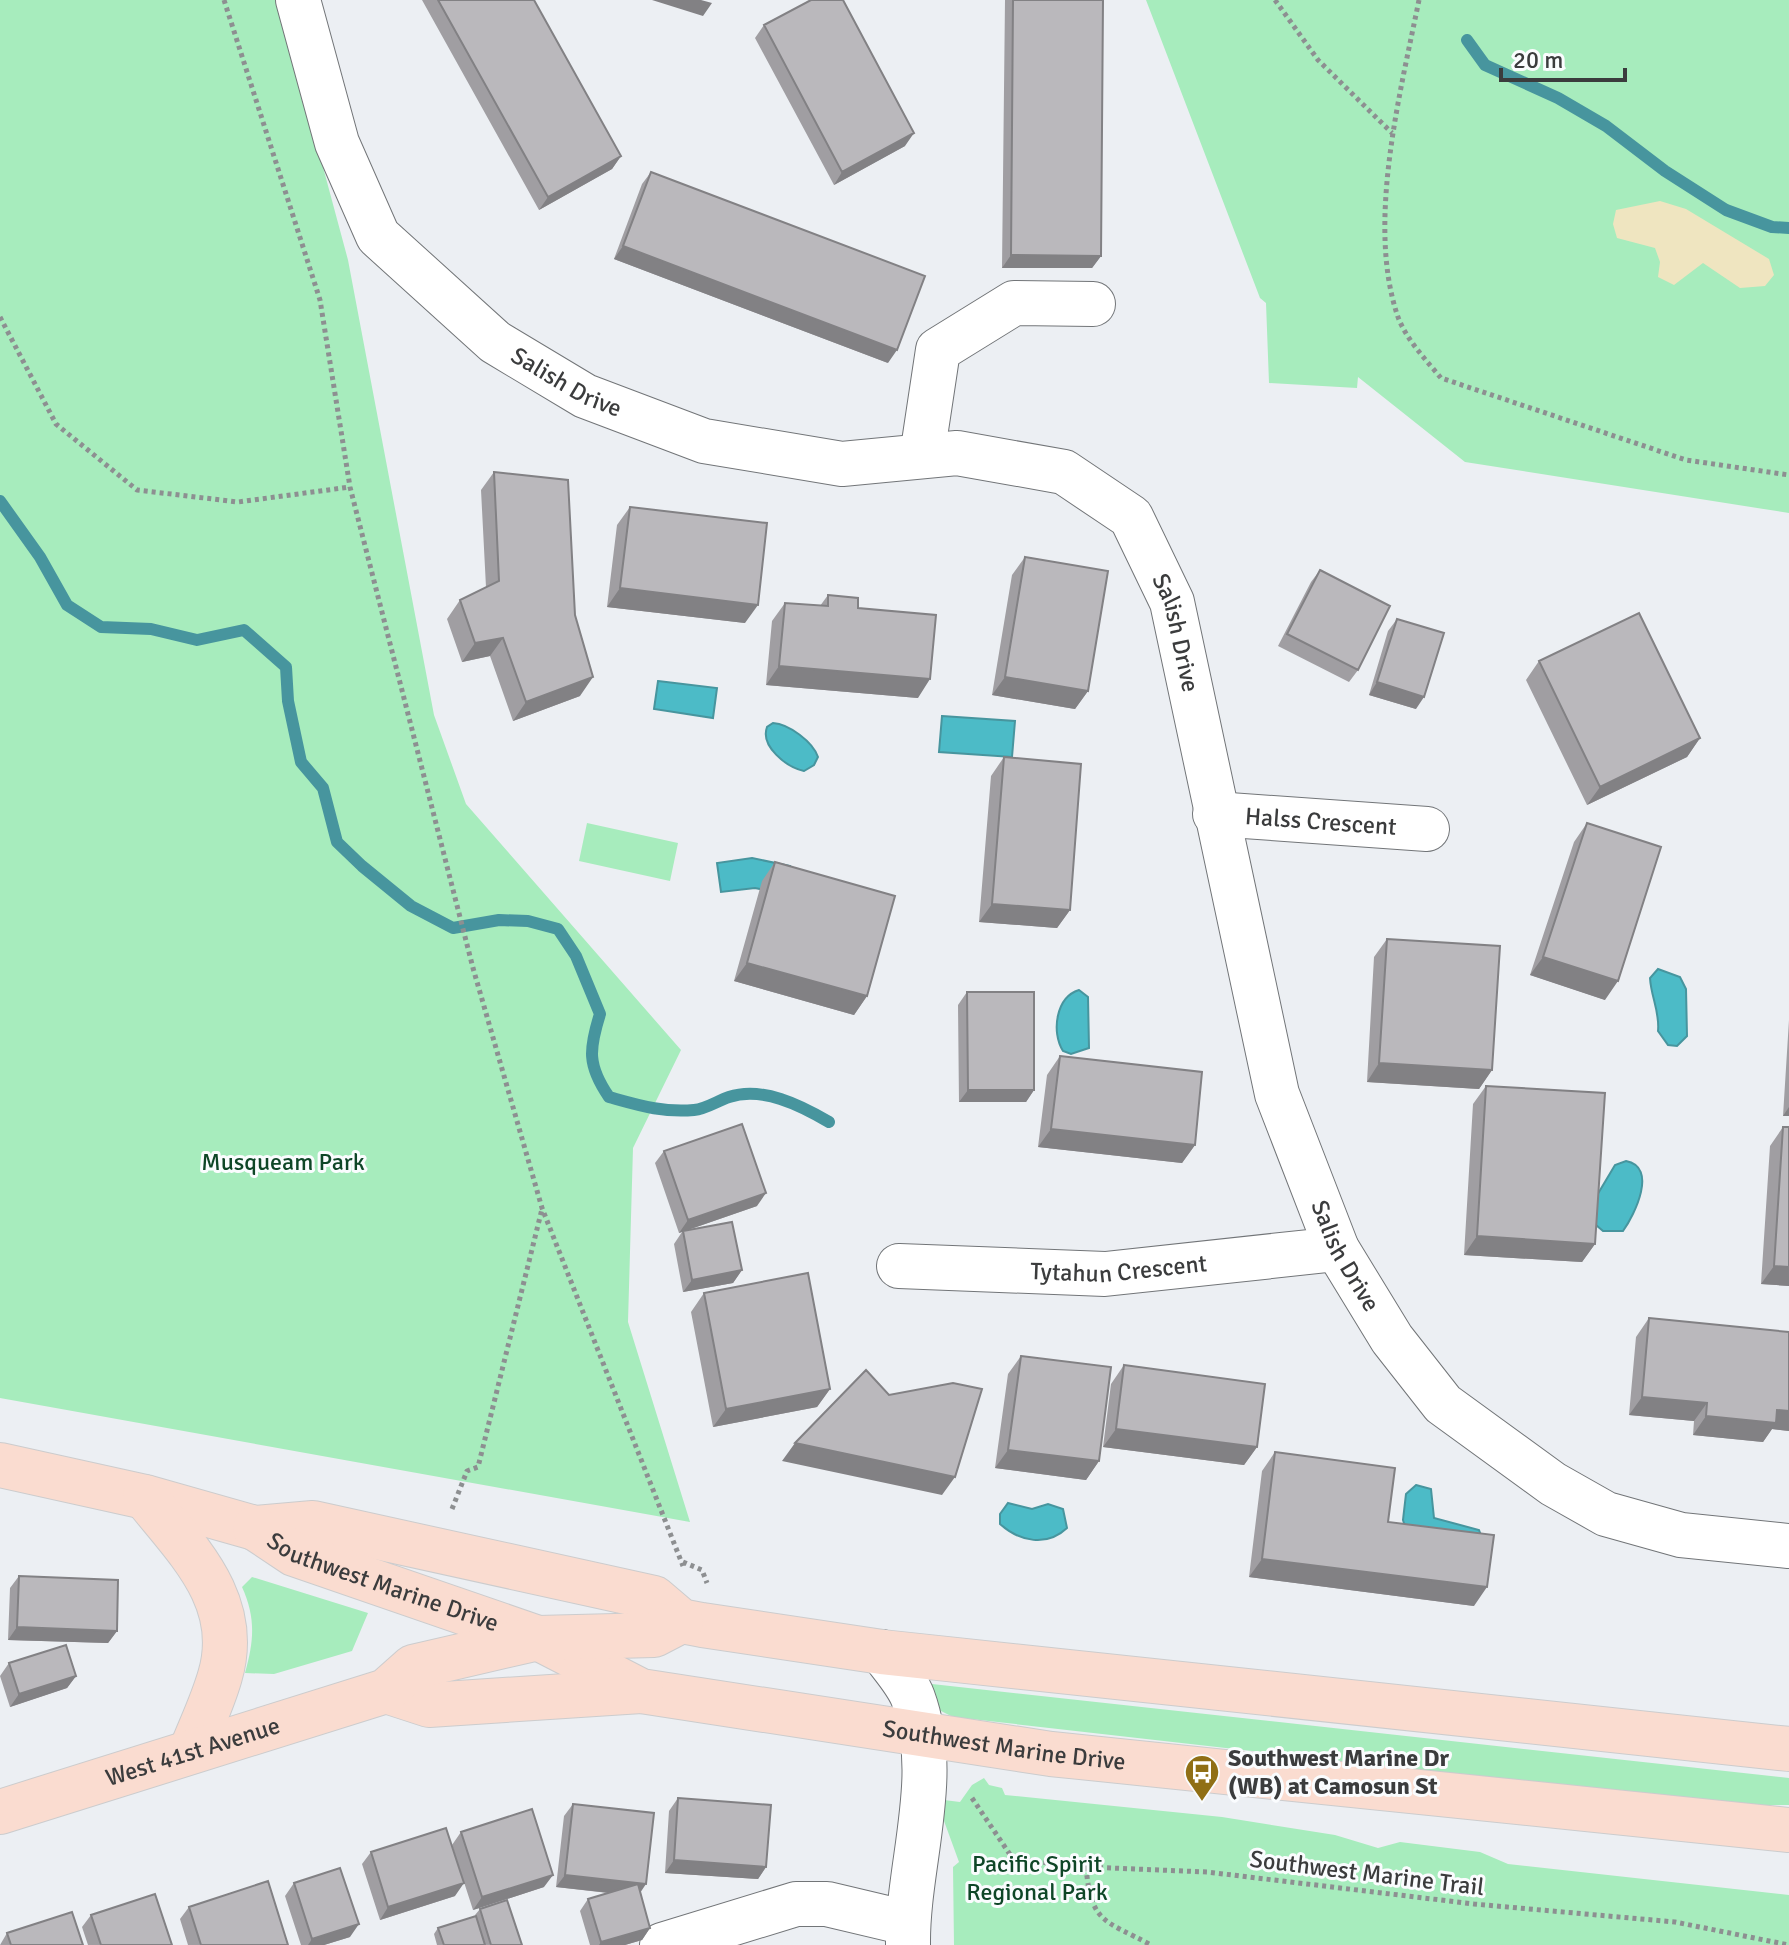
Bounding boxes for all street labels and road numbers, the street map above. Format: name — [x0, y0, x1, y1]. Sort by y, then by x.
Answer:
street label: Salish Drive — [506, 340, 626, 423]
street label: Salish Drive — [1146, 569, 1206, 695]
street label: Halss Crescent — [1244, 801, 1398, 842]
street label: Salish Drive — [1305, 1196, 1387, 1317]
street label: Tytahun Crescent — [1030, 1248, 1208, 1290]
street label: Southwest Marine Drive — [261, 1525, 503, 1638]
street label: West 41st Avenue — [102, 1710, 284, 1793]
street label: Southwest Marine Drive — [881, 1713, 1127, 1777]
street label: Southwest Marine Trail — [1248, 1844, 1486, 1902]

